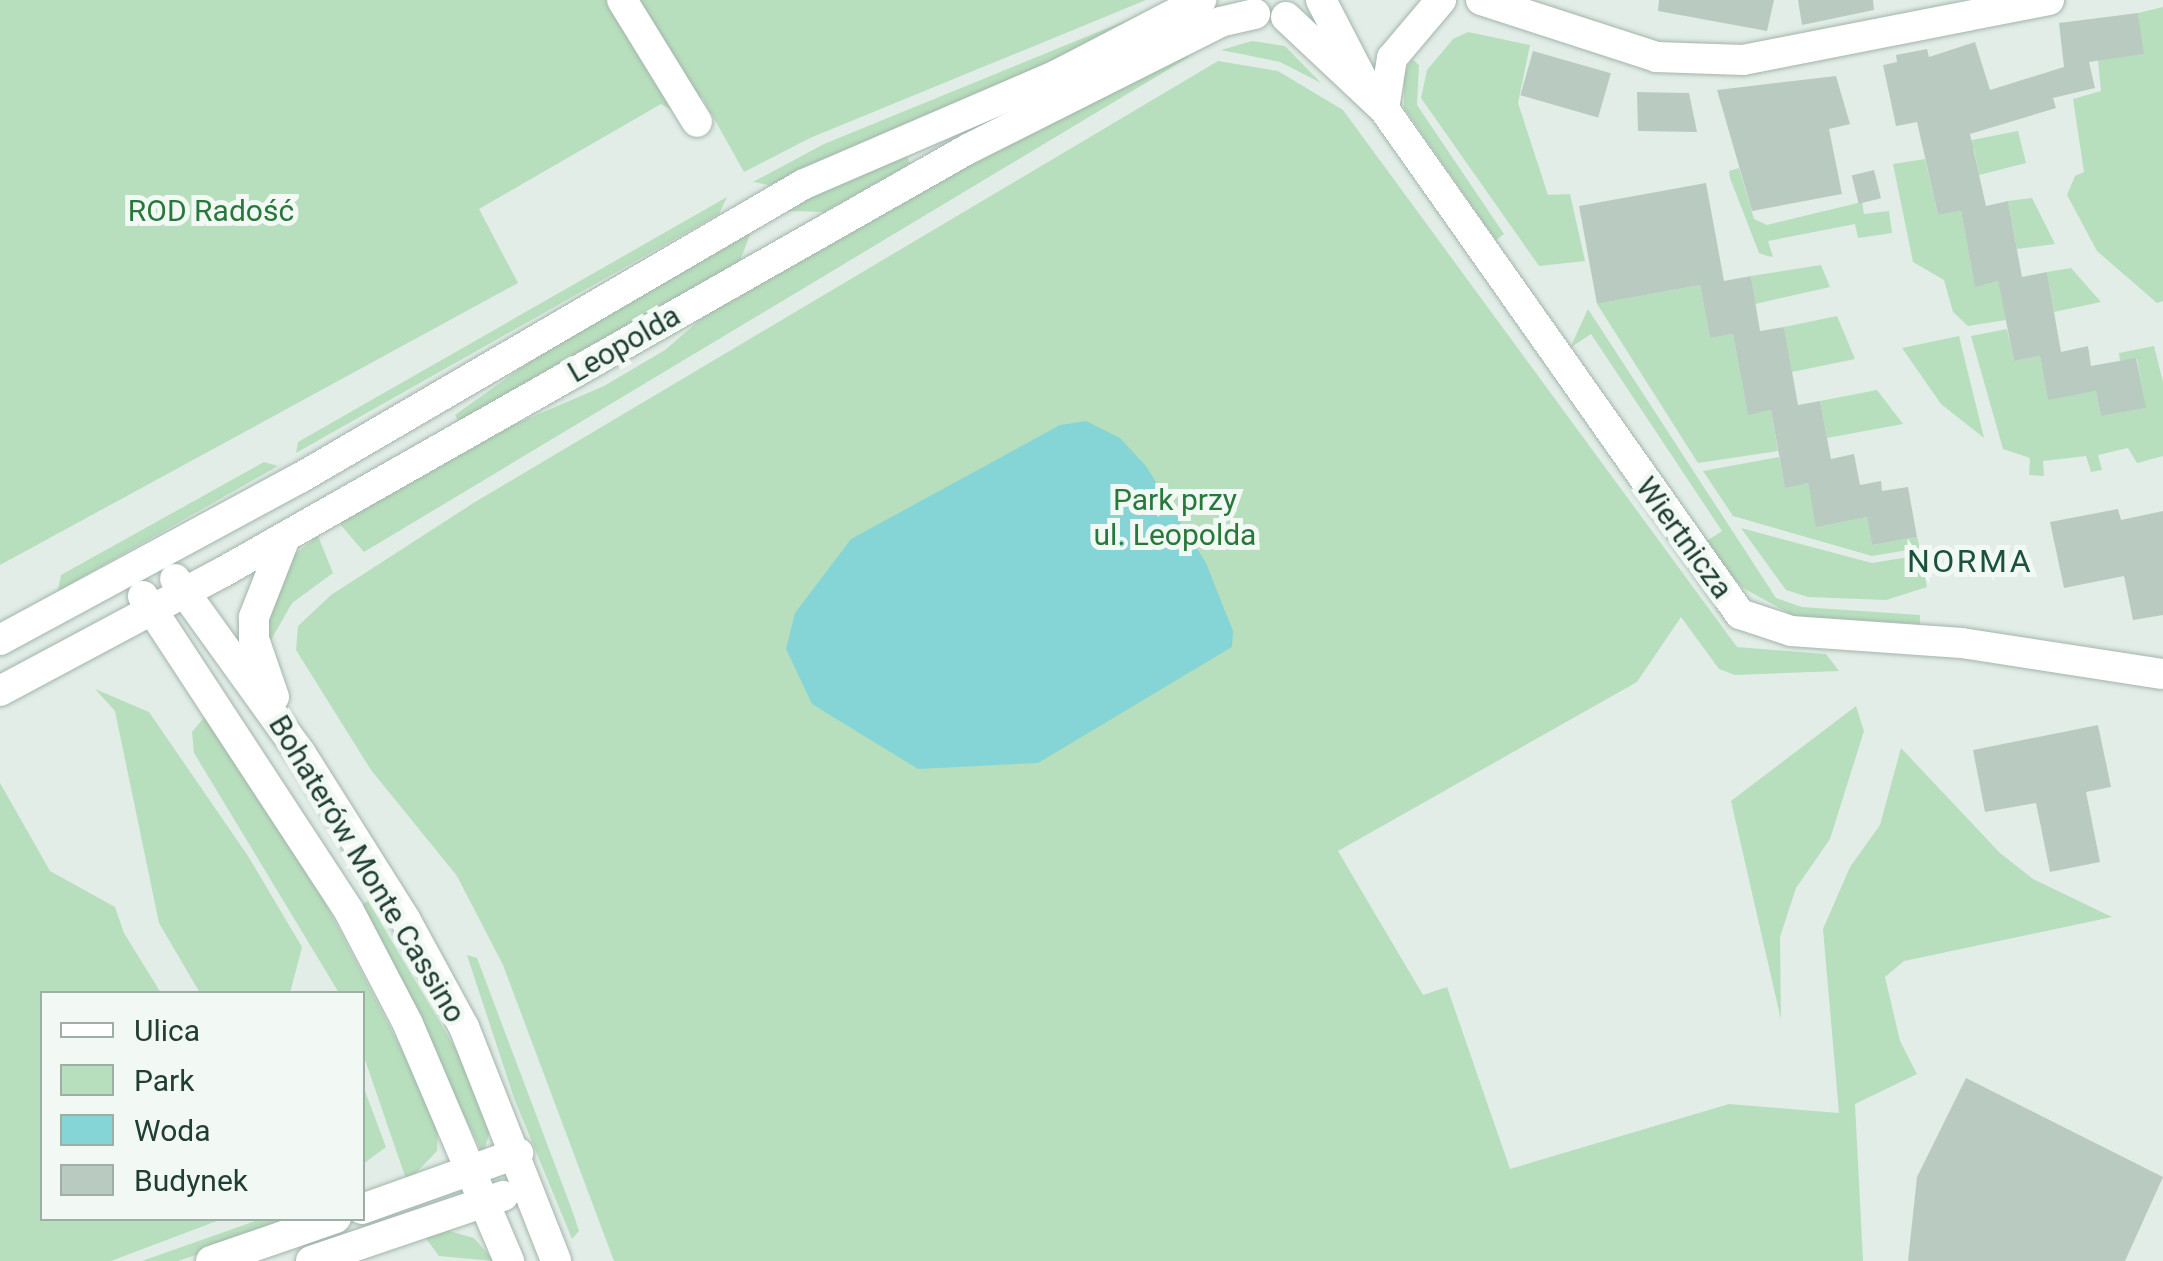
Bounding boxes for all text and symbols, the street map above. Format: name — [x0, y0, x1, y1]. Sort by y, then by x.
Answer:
park label: ROD Radość — [128, 193, 294, 229]
street label: Leopolda — [561, 297, 687, 391]
street label: Wiertnicza — [1628, 470, 1740, 606]
park label: Park przy ul. Leopolda — [1094, 482, 1256, 552]
district label: NORMA — [1907, 542, 2033, 580]
street label: Bohaterów Monte Cassino — [261, 709, 473, 1029]
legend — [40, 991, 365, 1221]
text: Ulica — [134, 1013, 200, 1048]
text: Park — [134, 1063, 194, 1098]
text: Woda — [134, 1113, 211, 1148]
text: Budynek — [134, 1163, 248, 1198]

